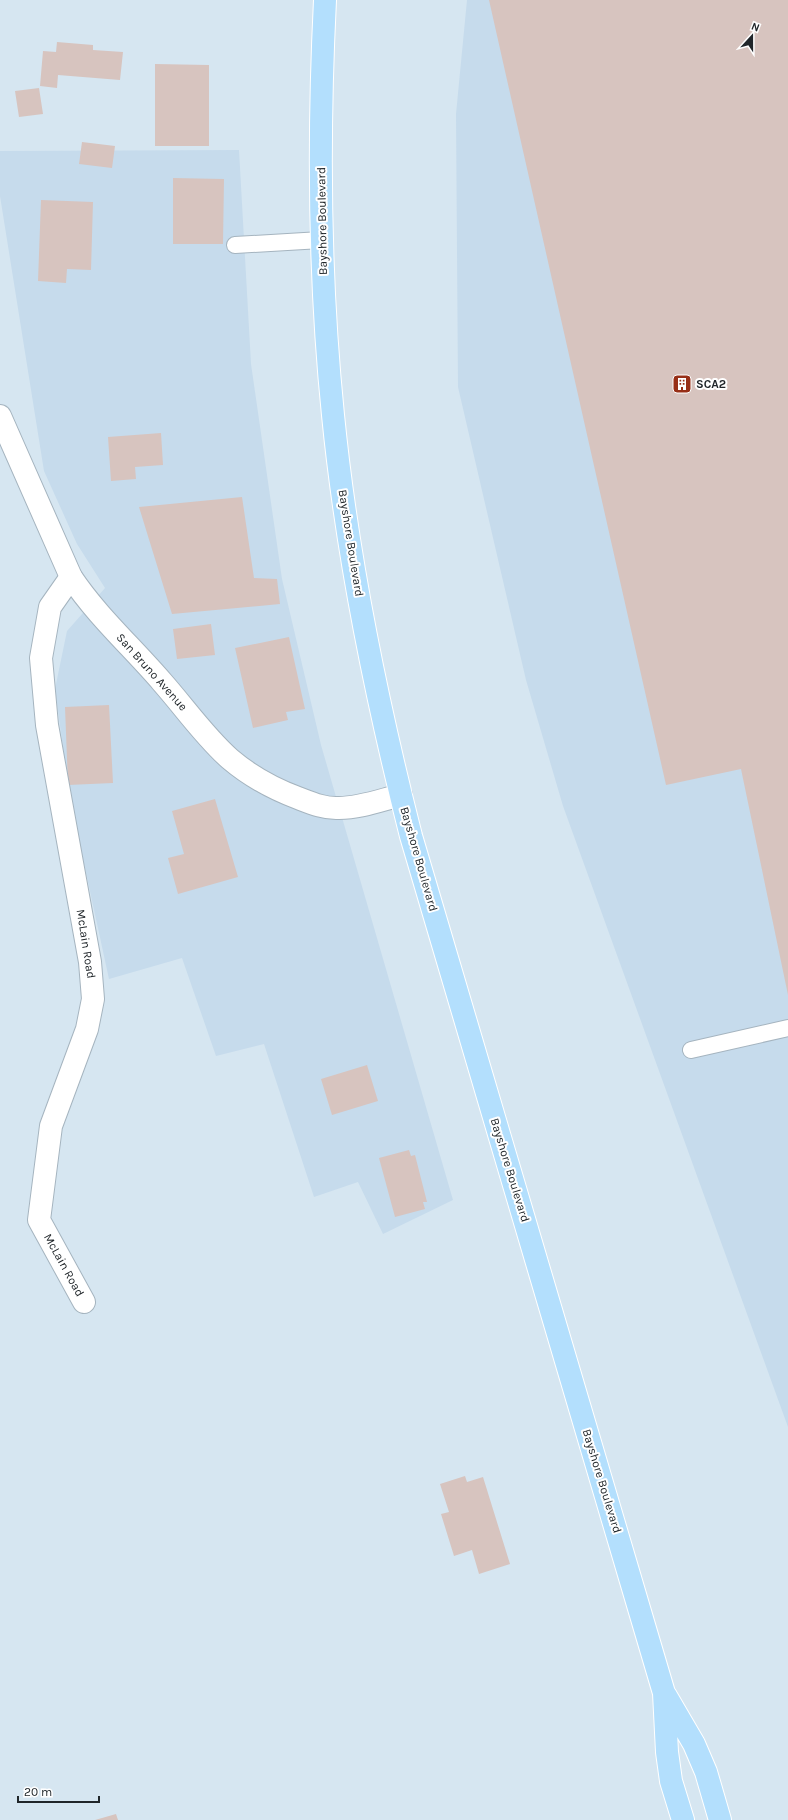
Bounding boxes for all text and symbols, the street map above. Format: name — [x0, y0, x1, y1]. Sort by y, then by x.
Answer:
north arrow — [732, 16, 772, 56]
text: N — [749, 20, 761, 35]
street label: Bayshore Boulevard — [314, 167, 330, 275]
building icon: SCA2 — [671, 373, 693, 395]
place label: SCA2 — [696, 377, 726, 391]
street label: Bayshore Boulevard — [336, 489, 366, 597]
street label: San Bruno Avenue — [114, 630, 190, 714]
street label: Bayshore Boulevard — [397, 805, 441, 913]
street label: McLain Road — [74, 908, 98, 980]
street label: Bayshore Boulevard — [488, 1116, 532, 1224]
street label: McLain Road — [41, 1231, 87, 1299]
street label: Bayshore Boulevard — [580, 1427, 624, 1535]
scale bar — [18, 1778, 99, 1804]
text: 20 m — [24, 1785, 52, 1799]

